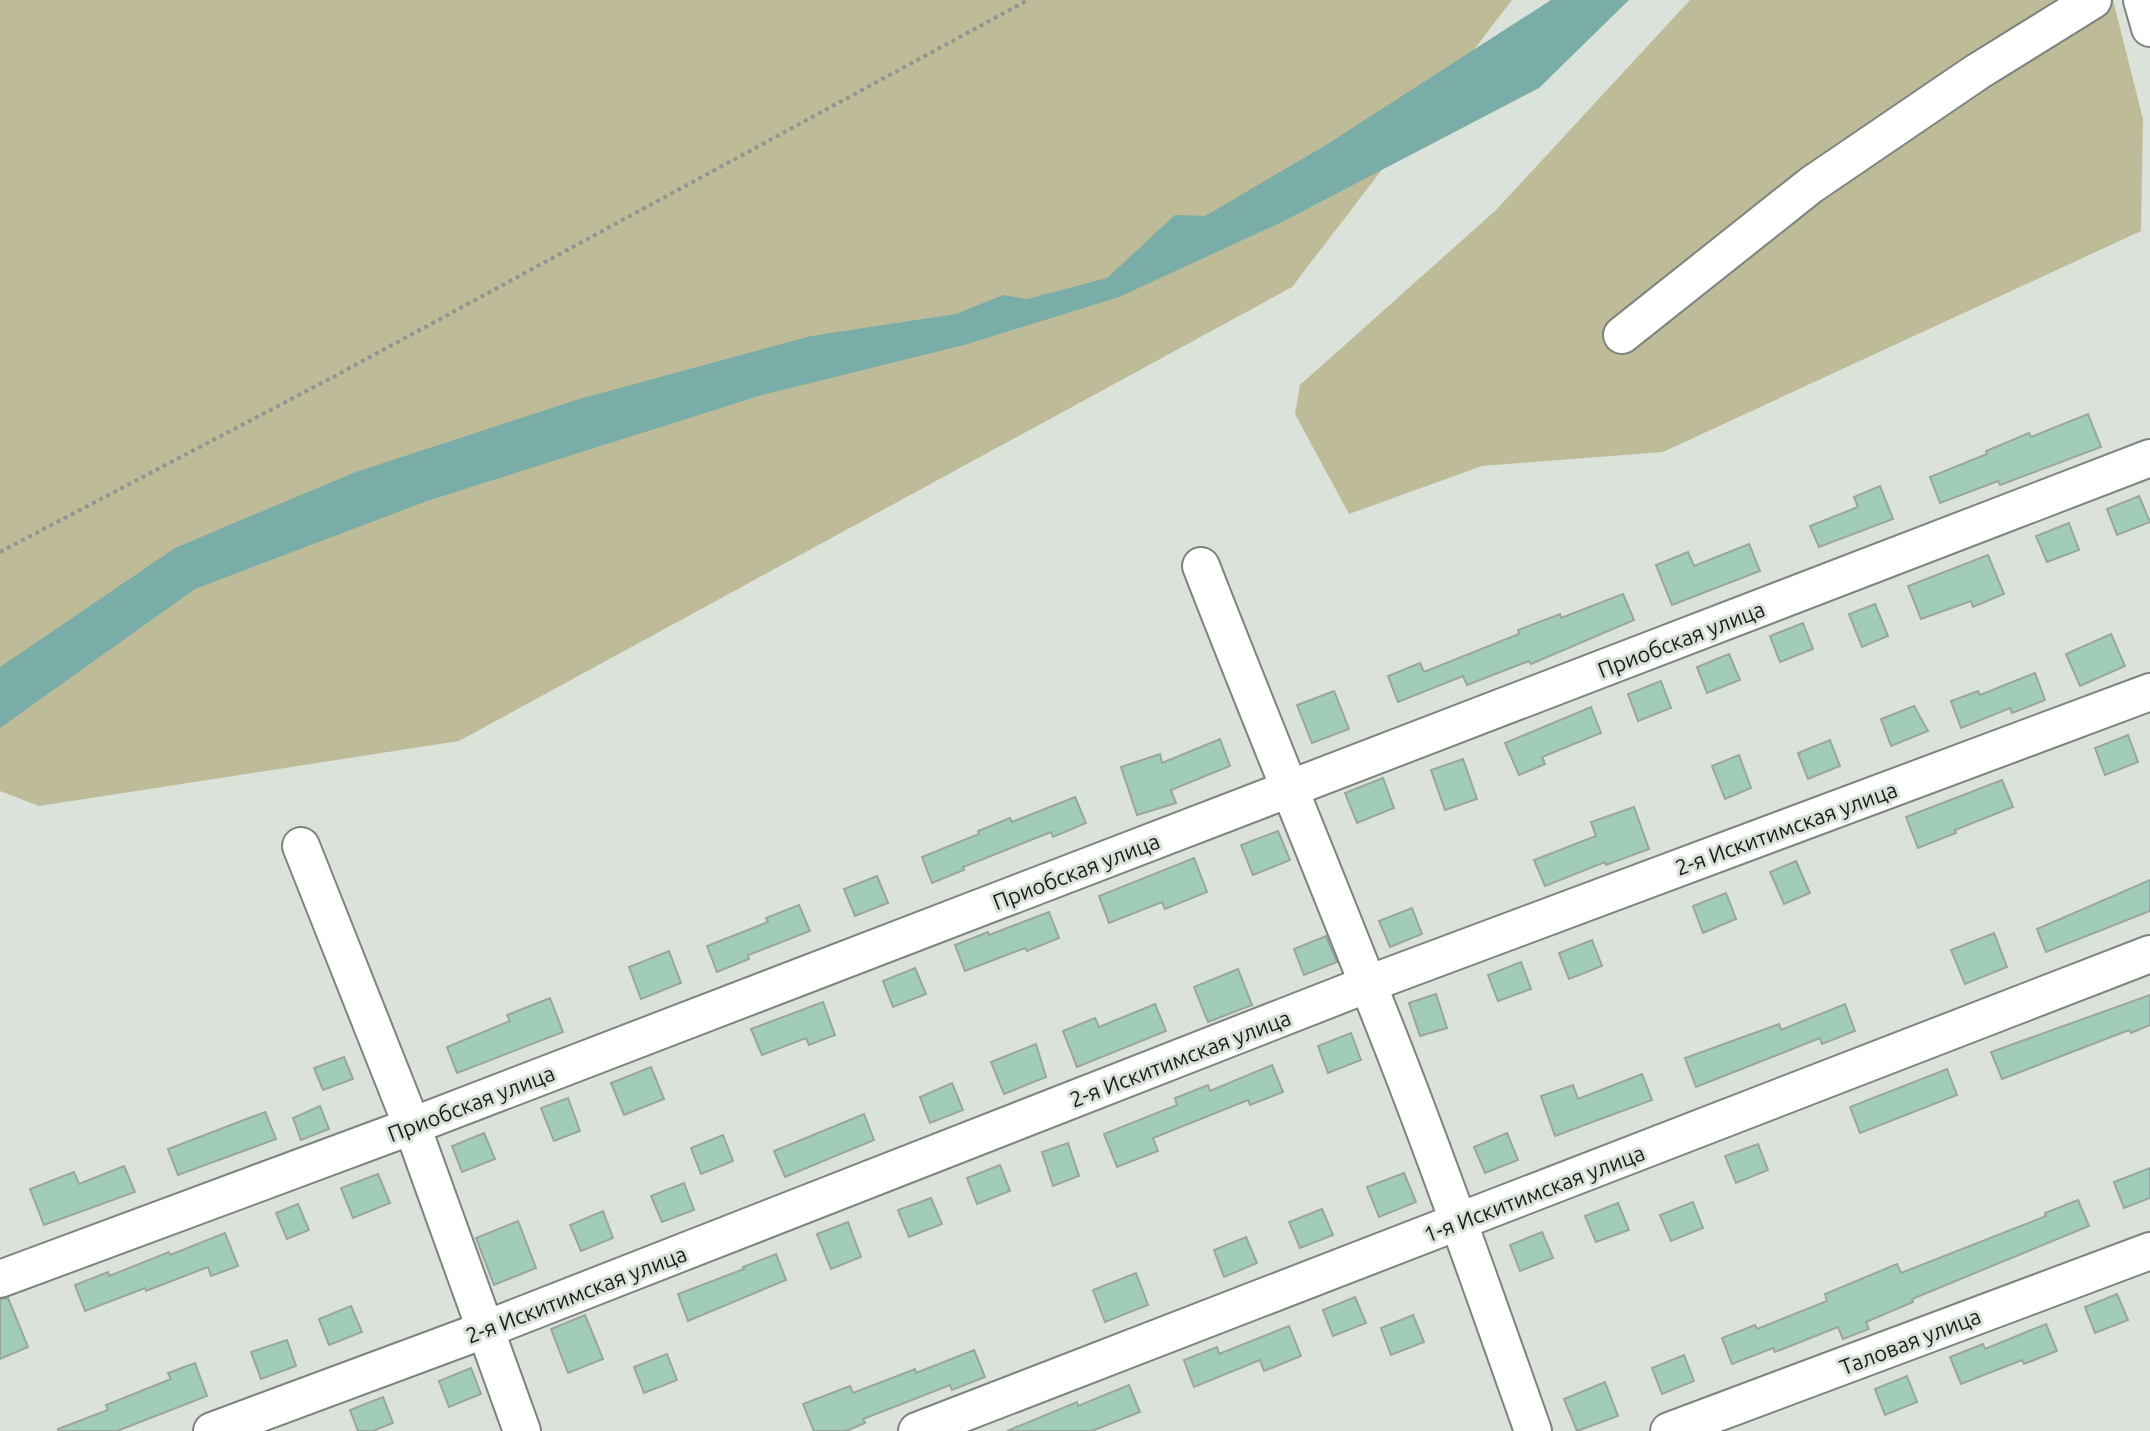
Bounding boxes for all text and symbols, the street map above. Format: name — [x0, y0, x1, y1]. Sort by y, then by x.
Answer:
street label: Приобская улица — [1594, 596, 1768, 682]
street label: 2-я Искитимская улица — [1671, 776, 1901, 880]
street label: Приобская улица — [989, 828, 1163, 914]
street label: 2-я Искитимская улица — [1066, 1004, 1294, 1112]
street label: Приобская улица — [384, 1060, 558, 1146]
street label: 1-я Искитимская улица — [1420, 1139, 1648, 1247]
street label: 2-я Искитимская улица — [462, 1240, 690, 1348]
street label: Таловая улица — [1836, 1303, 1984, 1379]

